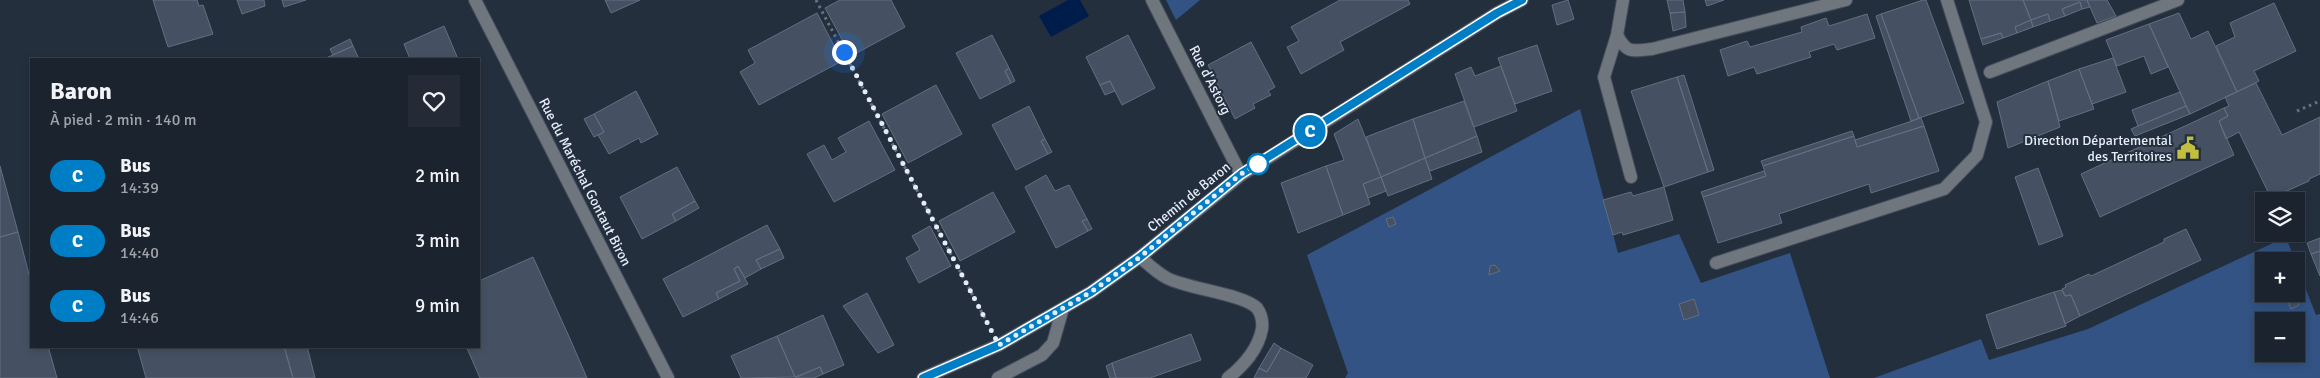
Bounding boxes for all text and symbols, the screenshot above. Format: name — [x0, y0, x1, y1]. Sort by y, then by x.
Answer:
your location — [832, 40, 857, 65]
street label: Rue d'Astorg — [1185, 43, 1235, 117]
button: heart — [408, 75, 460, 127]
text: Baron — [50, 76, 112, 106]
street label: Rue du Maréchal Gontaut Biron — [535, 95, 635, 269]
text: À pied · 2 min · 140 m — [50, 110, 197, 130]
line badge: C — [1294, 115, 1326, 147]
text: C — [1305, 120, 1315, 142]
place label: Direction Départemental des Territoires — [2024, 132, 2172, 165]
public building icon: Direction Départemental des Territoires — [2175, 135, 2201, 161]
unlabelled marker — [1247, 153, 1269, 175]
text: Bus — [120, 154, 151, 178]
street label: Chemin de Baron — [1144, 158, 1234, 236]
text: 2 min — [415, 164, 460, 188]
text: C — [72, 165, 83, 187]
text: 14:39 — [120, 178, 159, 198]
map controls — [2255, 192, 2305, 362]
button: layers — [2255, 192, 2305, 242]
text: Bus — [120, 219, 151, 243]
text: 3 min — [415, 229, 460, 253]
text: C — [72, 230, 83, 252]
text: 14:40 — [120, 243, 159, 263]
button: + — [2255, 252, 2305, 302]
text: Bus — [120, 284, 151, 308]
text: 9 min — [415, 294, 460, 318]
text: C — [72, 295, 83, 317]
text: 14:46 — [120, 308, 159, 328]
button: − — [2255, 312, 2305, 362]

